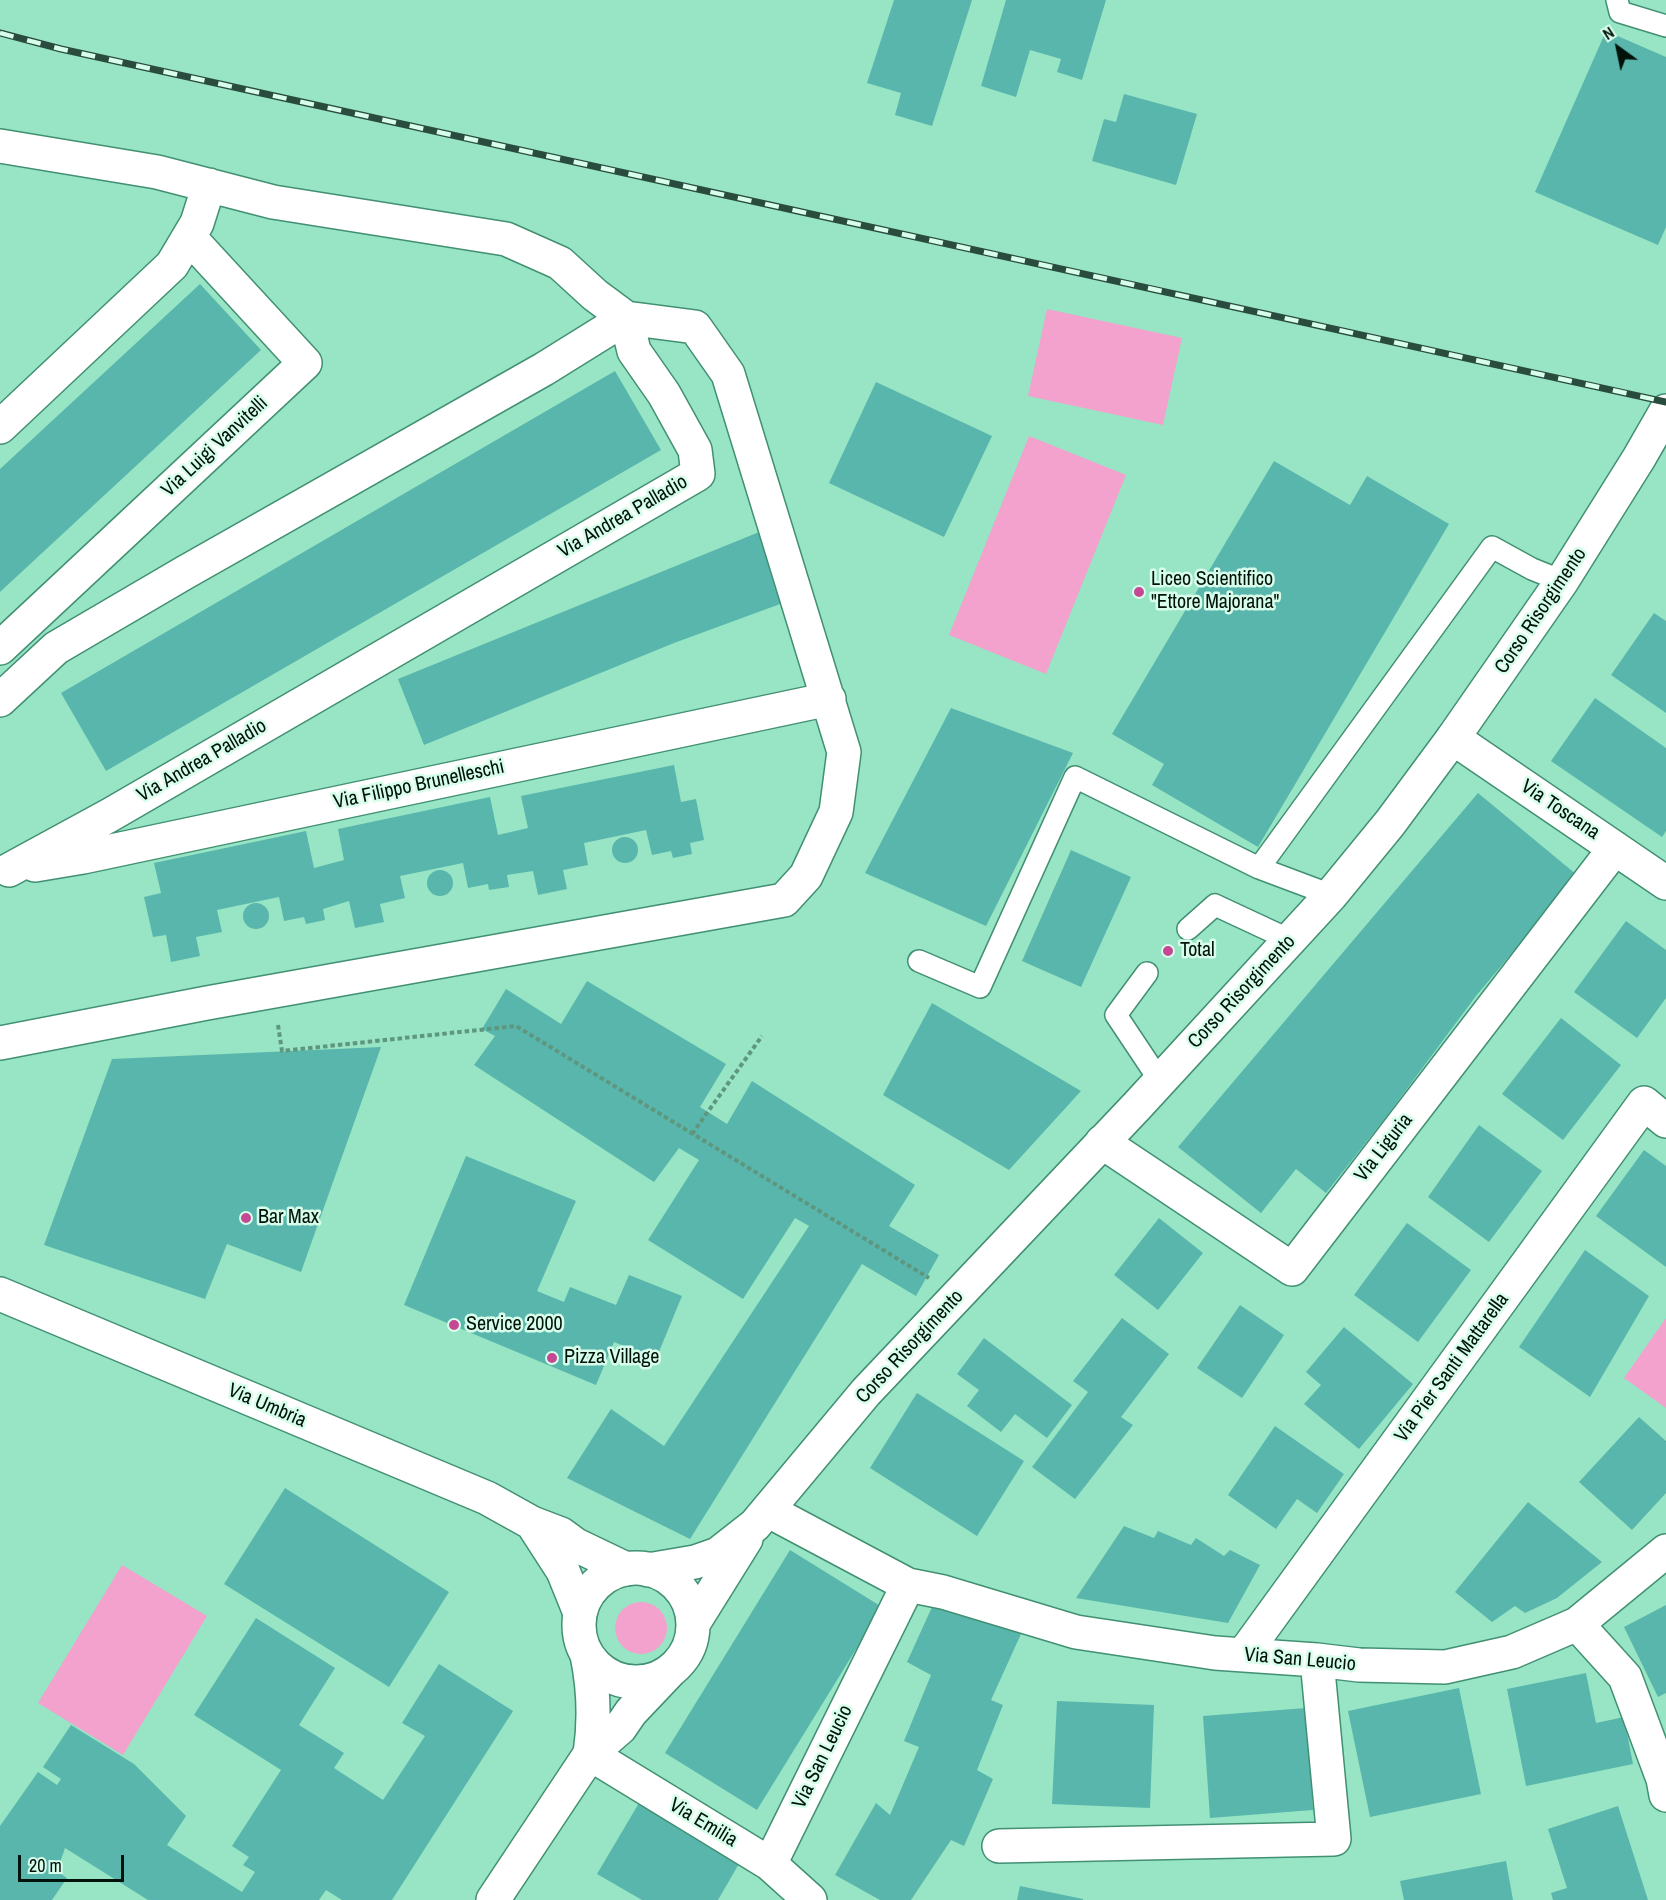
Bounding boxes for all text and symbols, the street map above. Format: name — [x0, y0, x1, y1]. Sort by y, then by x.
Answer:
north arrow — [1588, 18, 1648, 78]
text: N — [1598, 21, 1618, 45]
street label: Via Luigi Vanvitelli — [157, 392, 273, 502]
street label: Via Andrea Palladio — [554, 470, 692, 564]
street label: Corso Risorgimento — [1490, 543, 1592, 679]
place label: Liceo Scientifico "Ettore Majorana" — [1151, 568, 1279, 615]
marker: Liceo Scientifico "Ettore Majorana" — [1132, 585, 1146, 599]
street label: Via Andrea Palladio — [133, 714, 271, 808]
street label: Via Filippo Brunelleschi — [331, 755, 507, 815]
street label: Via Toscana — [1516, 775, 1604, 845]
street label: Corso Risorgimento — [1183, 930, 1301, 1054]
place label: Total — [1180, 939, 1215, 963]
marker: Total — [1161, 944, 1175, 958]
street label: Via Liguria — [1350, 1109, 1418, 1187]
place label: Bar Max — [258, 1206, 319, 1230]
marker: Bar Max — [239, 1211, 253, 1225]
street label: Corso Risorgimento — [851, 1285, 969, 1409]
street label: Via Pier Santi Mattarella — [1390, 1289, 1514, 1447]
place label: Service 2000 — [466, 1313, 563, 1337]
marker: Service 2000 — [447, 1318, 461, 1332]
place label: Pizza Village — [564, 1346, 659, 1370]
marker: Pizza Village — [545, 1351, 559, 1365]
street label: Via Umbria — [224, 1379, 310, 1433]
street label: Via San Leucio — [1243, 1643, 1357, 1677]
street label: Via San Leucio — [788, 1701, 858, 1813]
street label: Via Emilia — [665, 1793, 741, 1853]
scale bar — [21, 1843, 128, 1881]
text: 20 m — [29, 1853, 62, 1878]

